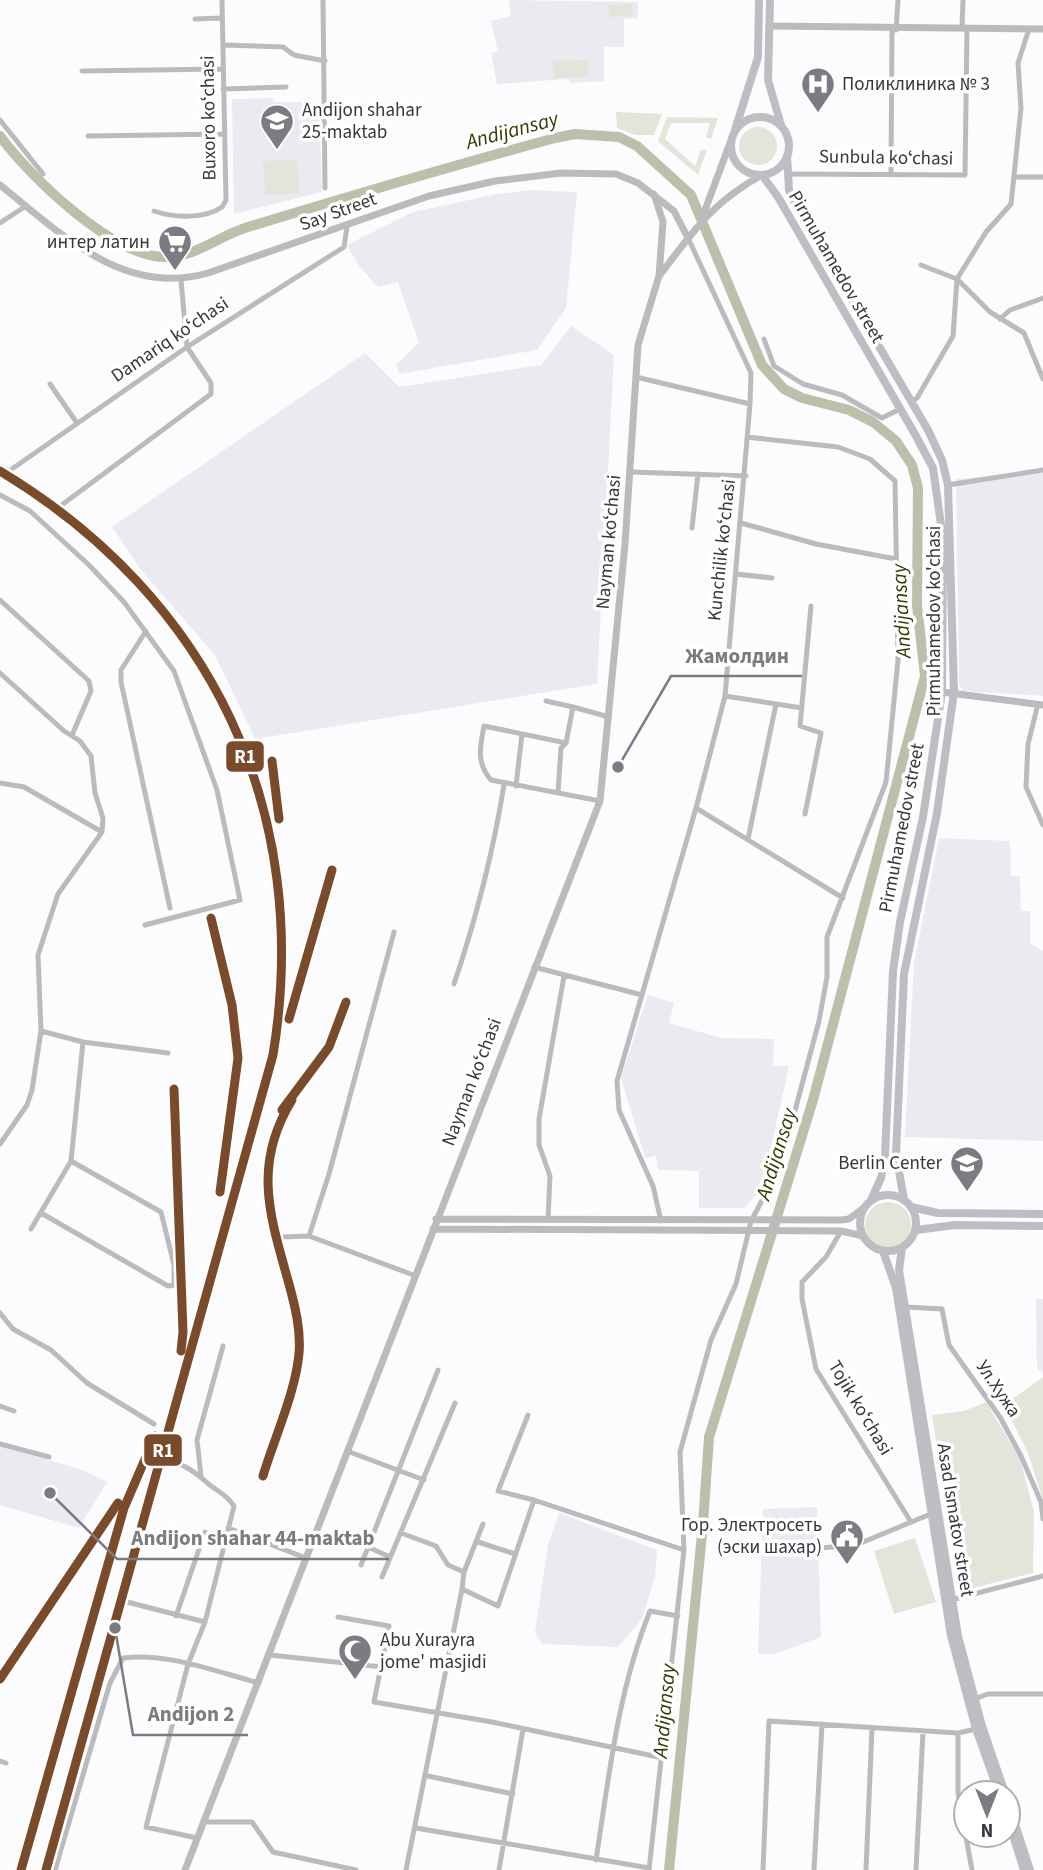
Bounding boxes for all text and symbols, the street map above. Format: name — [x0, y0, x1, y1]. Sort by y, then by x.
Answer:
street label: Buxoro koʻchasi — [194, 55, 224, 181]
hospital icon: Поликлиника № 3 — [799, 65, 837, 114]
place label: Поликлиника № 3 — [842, 71, 990, 98]
place label: Andijon shahar 25-maktab — [302, 97, 422, 146]
school or university icon: Andijon shahar 25-maktab — [258, 102, 296, 151]
water label: Andijansay — [461, 103, 563, 157]
street label: Sunbula koʻchasi — [819, 143, 953, 173]
street label: Say Street — [296, 185, 381, 238]
street label: Pirmuhamedov street — [781, 186, 891, 349]
supermarket icon: интер латин — [156, 223, 194, 272]
place label: интер латин — [47, 229, 150, 256]
street label: Damariq koʻchasi — [106, 291, 234, 389]
street label: Nayman koʻchasi — [590, 474, 628, 610]
street label: Kunchilik koʻchasi — [701, 478, 743, 622]
street label: Pirmuhamedov ko'chasi — [921, 526, 948, 716]
water label: Andijansay — [883, 562, 919, 661]
callout: Жамолдин — [671, 634, 802, 676]
text: Жамолдин — [685, 641, 789, 671]
line badge: R1 — [225, 740, 265, 773]
street label: Pirmuhamedov street — [872, 740, 932, 915]
text: R1 — [234, 744, 256, 771]
street label: Nayman koʻchasi — [435, 1014, 509, 1150]
water label: Andijansay — [747, 1103, 805, 1205]
school or university icon: Berlin Center — [948, 1144, 986, 1193]
place label: Berlin Center — [838, 1150, 942, 1177]
street label: Tojik koʻchasi — [821, 1355, 899, 1461]
street label: Ул.Хужа — [969, 1355, 1027, 1423]
line badge: R1 — [143, 1433, 183, 1467]
text: R1 — [152, 1438, 174, 1465]
street label: Asad Ismatov street — [930, 1441, 981, 1599]
place label: Гор. Электросеть (эски шахар) — [681, 1512, 822, 1561]
callout: Andijon shahar 44-maktab — [117, 1517, 389, 1559]
public building icon: Гор. Электросеть (эски шахар) — [828, 1517, 866, 1566]
text: Andijon shahar 44-maktab — [130, 1523, 375, 1553]
place label: Abu Xurayra jome' masjidi — [379, 1627, 487, 1676]
mosque icon: Abu Xurayra jome' masjidi — [336, 1632, 374, 1681]
water label: Andijansay — [645, 1661, 683, 1761]
callout: Andijon 2 — [133, 1693, 248, 1735]
text: Andijon 2 — [147, 1699, 234, 1729]
north arrow — [952, 1779, 1022, 1849]
text: N — [981, 1816, 993, 1843]

